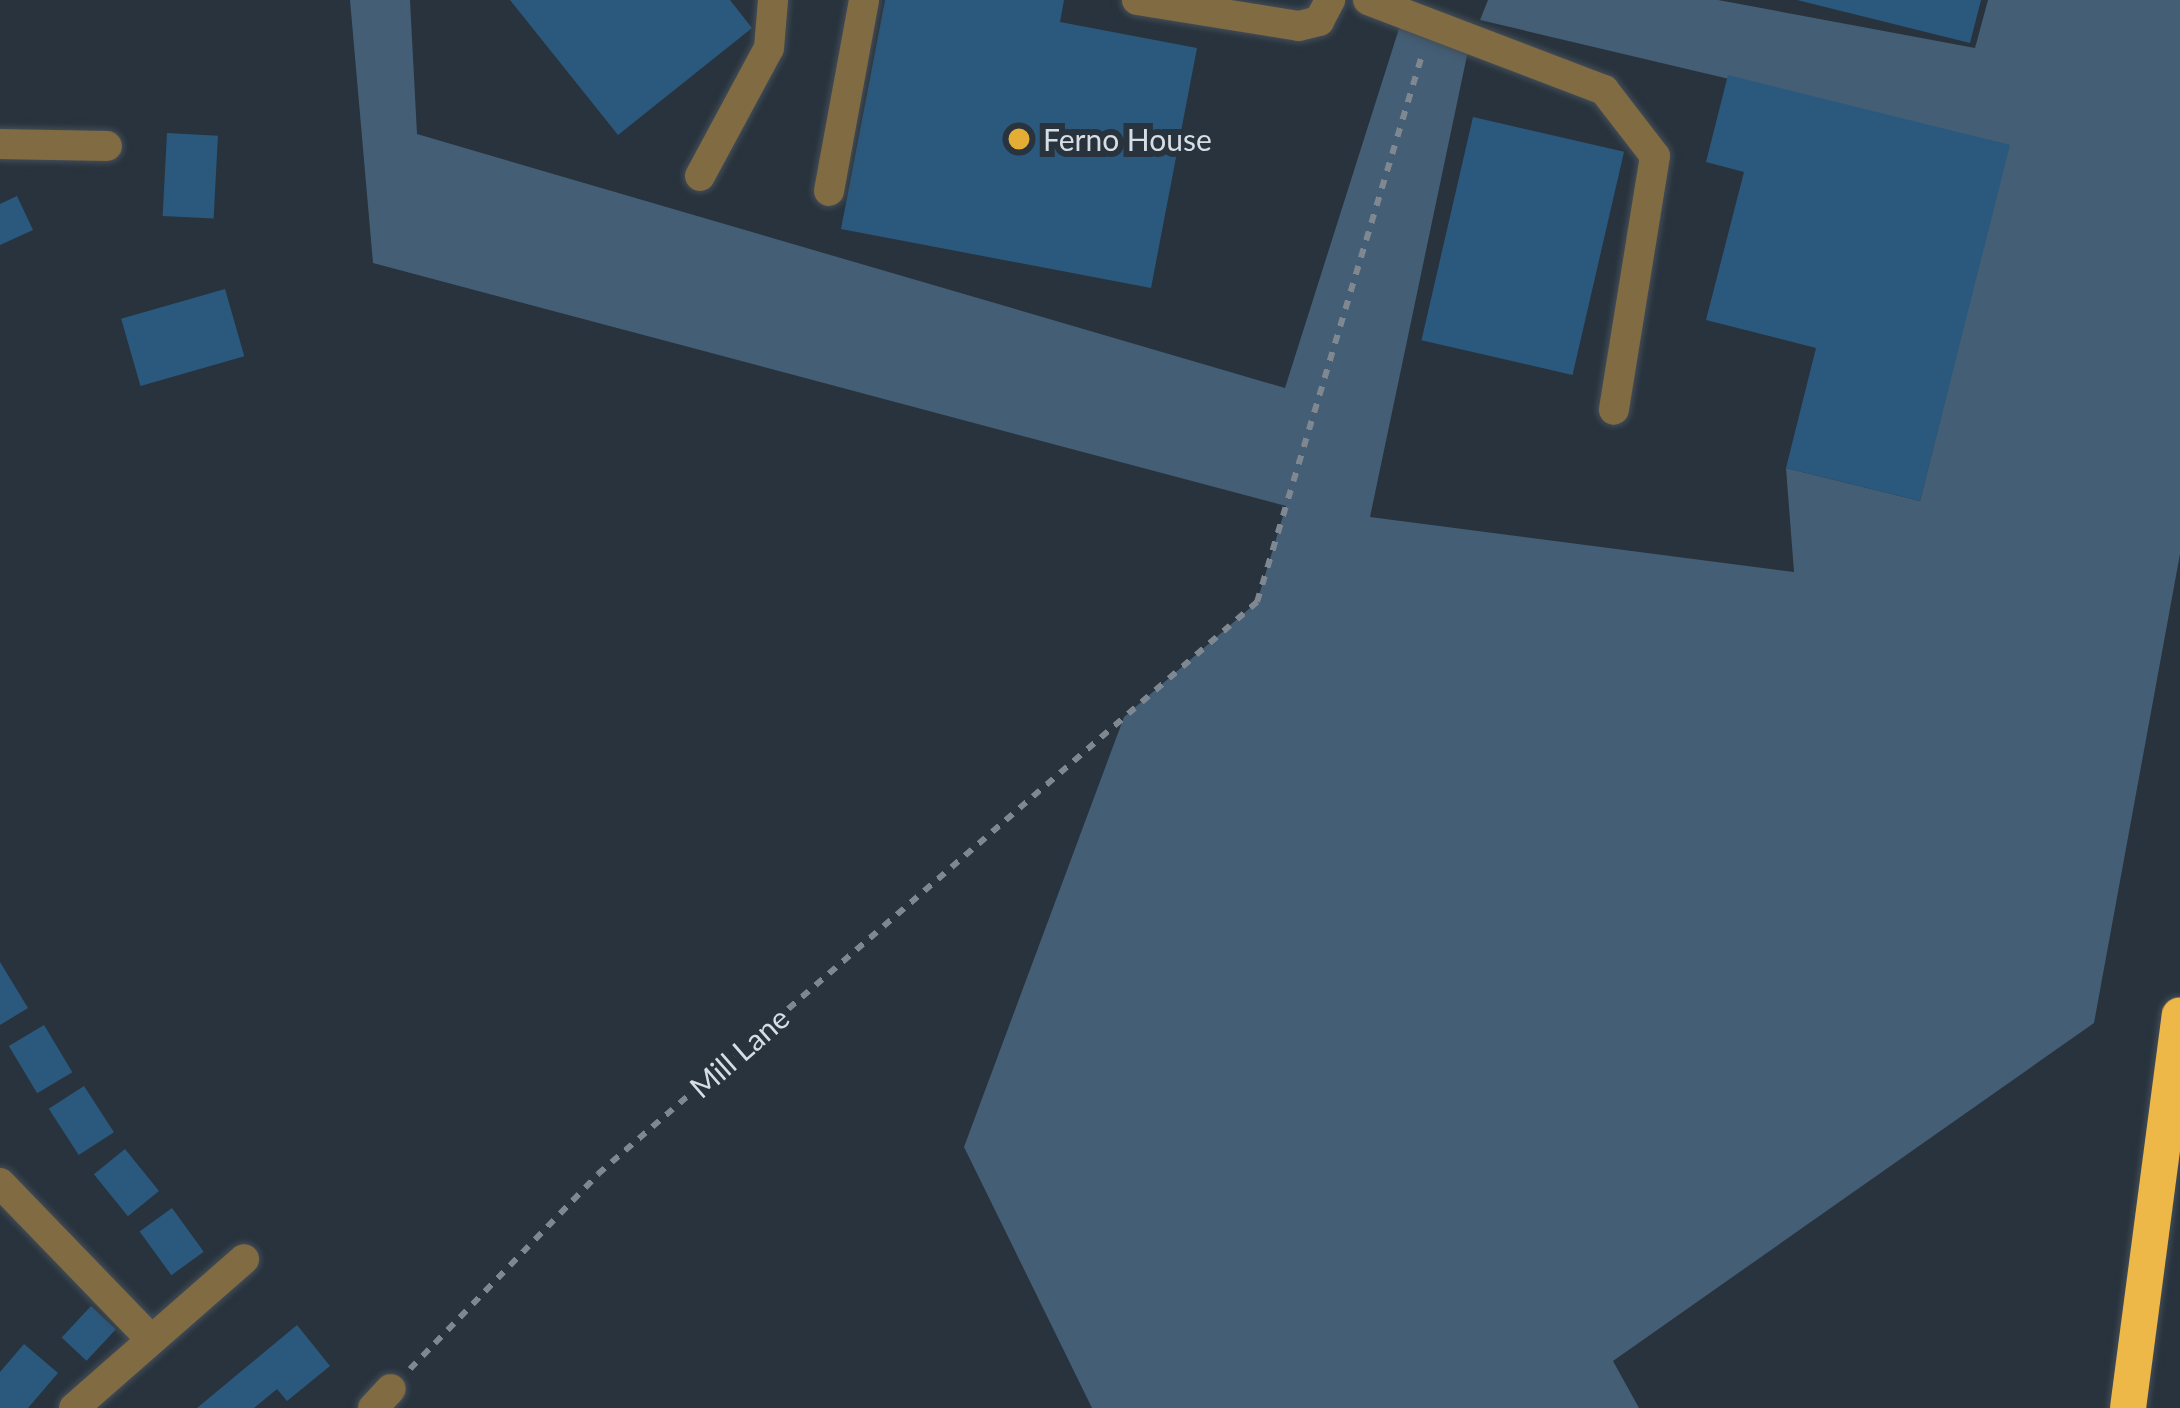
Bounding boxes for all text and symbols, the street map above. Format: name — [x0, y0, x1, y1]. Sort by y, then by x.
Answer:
place label: Ferno House — [1043, 121, 1212, 157]
marker: Ferno House — [1006, 126, 1032, 152]
street label: Mill Lane — [682, 999, 796, 1105]

